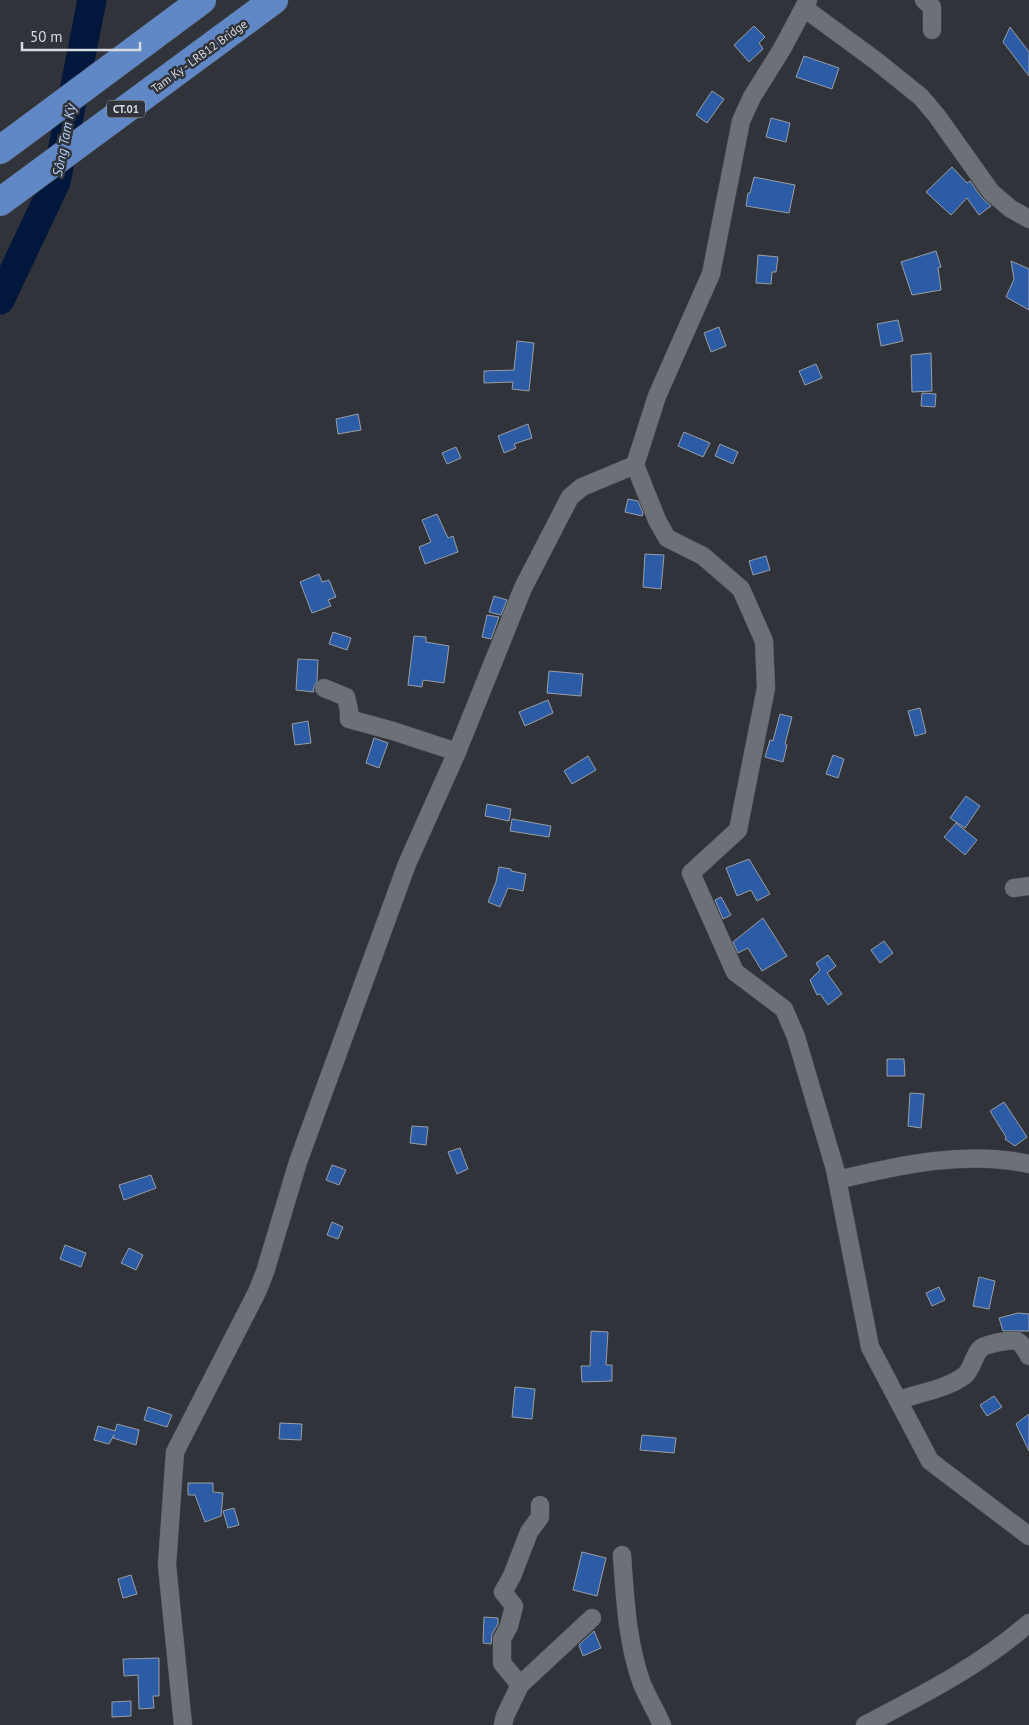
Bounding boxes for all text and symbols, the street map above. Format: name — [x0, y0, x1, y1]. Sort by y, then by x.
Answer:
street label: Tam Ky - LRB12 Bridge — [148, 16, 250, 96]
scale bar — [22, 20, 140, 52]
text: 50 m — [30, 27, 63, 46]
road number: CT.01 — [107, 100, 145, 118]
water label: Sông Tam Kỳ — [48, 101, 80, 178]

